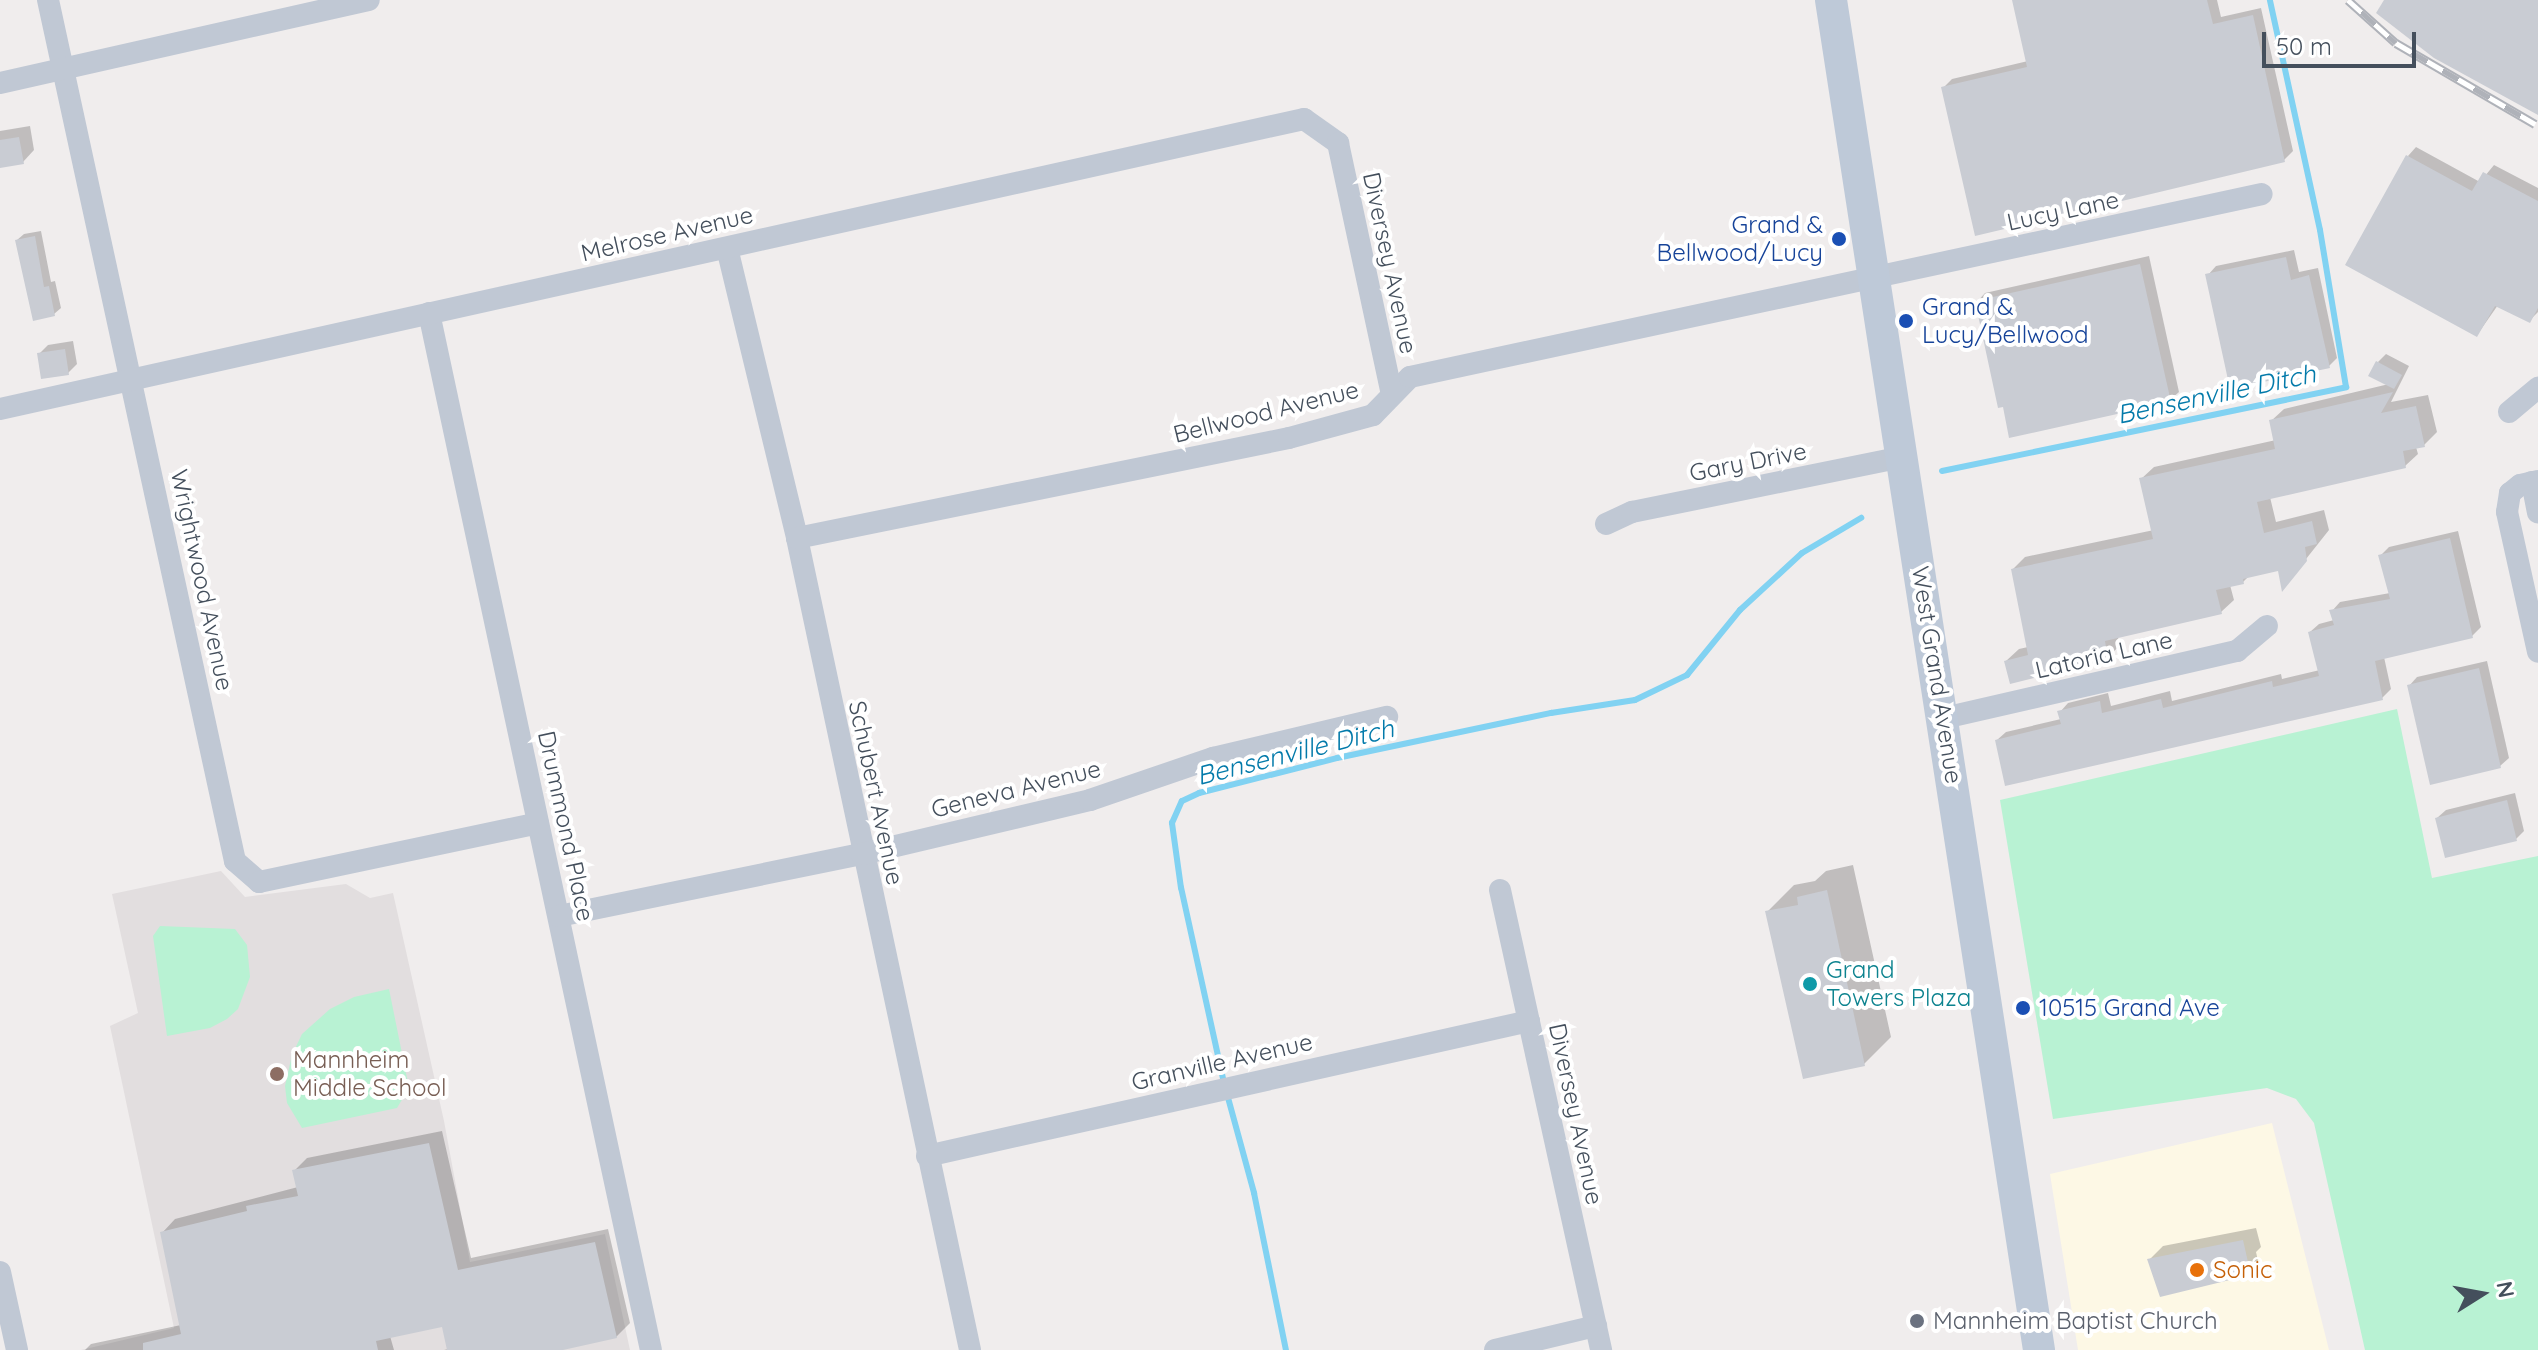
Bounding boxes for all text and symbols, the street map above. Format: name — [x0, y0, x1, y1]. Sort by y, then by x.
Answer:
scale bar — [2266, 16, 2420, 66]
text: 50 m — [2276, 31, 2332, 61]
street label: Diversey Avenue — [1357, 170, 1423, 356]
street label: Lucy Lane — [2004, 185, 2122, 237]
street label: Melrose Avenue — [578, 200, 756, 268]
place label: Grand & Bellwood/Lucy — [1657, 211, 1823, 267]
marker: Grand & Bellwood/Lucy — [1830, 230, 1848, 248]
place label: Grand & Lucy/Bellwood — [1922, 293, 2088, 349]
marker: Grand & Lucy/Bellwood — [1897, 312, 1915, 330]
water label: Bensenville Ditch — [2114, 358, 2318, 430]
street label: Bellwood Avenue — [1170, 375, 1362, 449]
street label: Gary Drive — [1687, 437, 1809, 487]
street label: Wrightwood Avenue — [164, 467, 240, 693]
street label: West Grand Avenue — [1906, 564, 1968, 786]
street label: Latoria Lane — [2033, 625, 2175, 685]
street label: Schubert Avenue — [842, 698, 910, 888]
water label: Bensenville Ditch — [1193, 712, 1397, 792]
street label: Drummond Place — [532, 728, 600, 924]
street label: Geneva Avenue — [928, 754, 1104, 824]
place label: Grand Towers Plaza — [1826, 956, 1971, 1012]
marker: Grand Towers Plaza — [1801, 975, 1819, 993]
place label: 10515 Grand Ave — [2039, 994, 2220, 1022]
marker: 10515 Grand Ave — [2014, 999, 2032, 1017]
street label: Diversey Avenue — [1543, 1021, 1609, 1207]
street label: Granville Avenue — [1129, 1027, 1315, 1097]
place label: Mannheim Middle School — [293, 1046, 447, 1102]
marker: Mannheim Middle School — [268, 1065, 286, 1083]
north arrow — [2442, 1254, 2522, 1334]
place label: Sonic — [2213, 1256, 2272, 1284]
marker: Sonic — [2188, 1261, 2206, 1279]
text: N — [2490, 1279, 2521, 1300]
place label: Mannheim Baptist Church — [1933, 1307, 2218, 1335]
marker: Mannheim Baptist Church — [1908, 1312, 1926, 1330]

